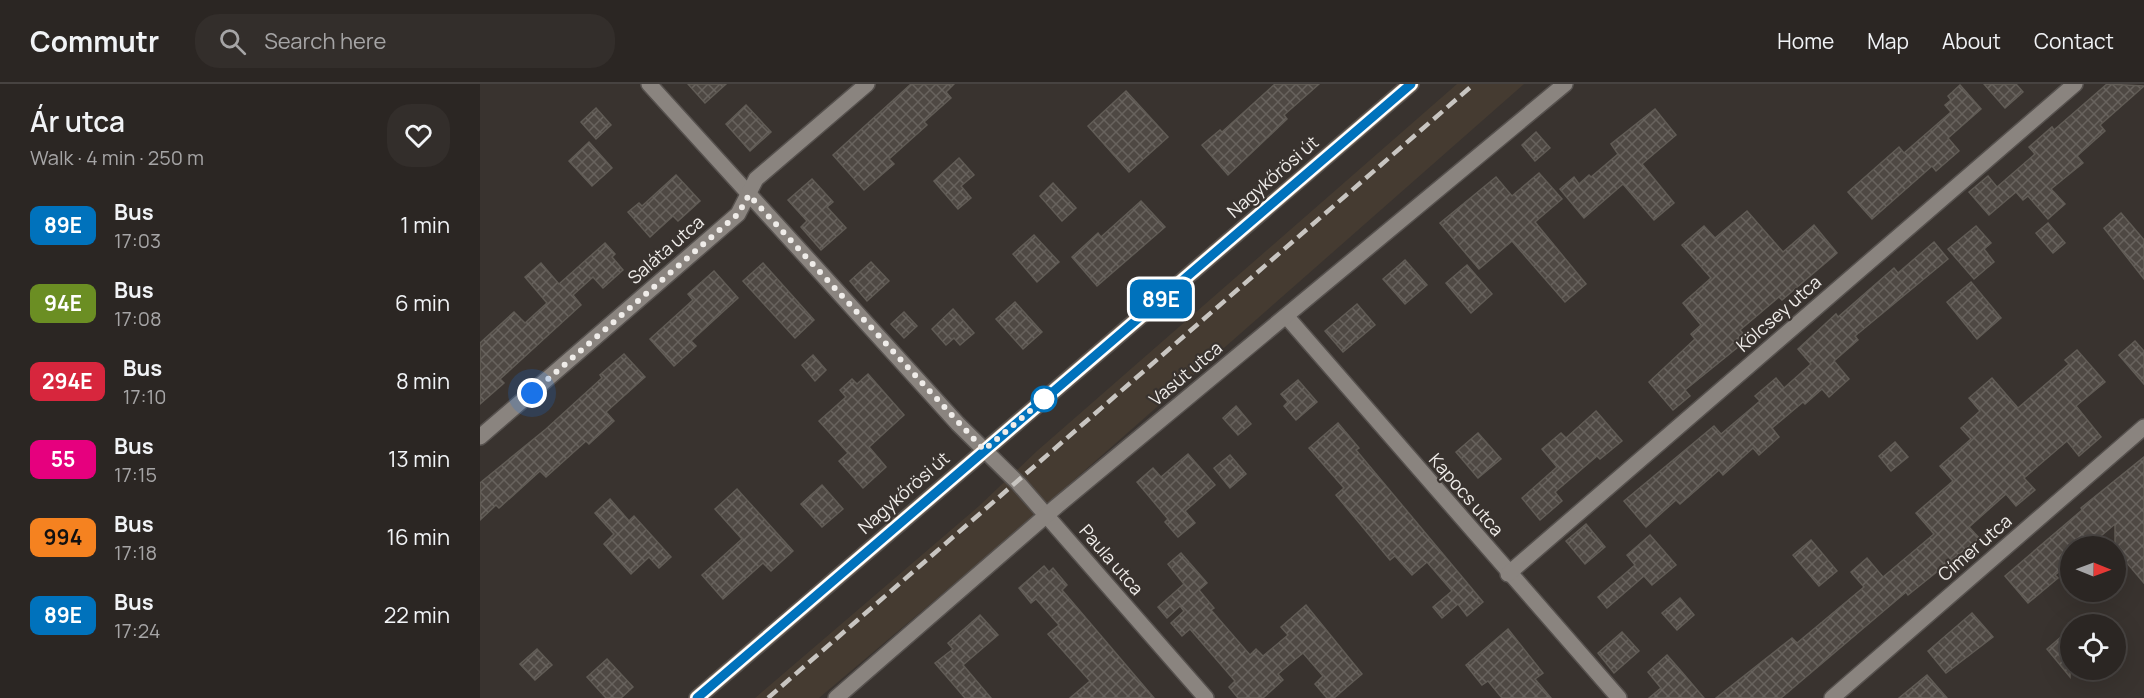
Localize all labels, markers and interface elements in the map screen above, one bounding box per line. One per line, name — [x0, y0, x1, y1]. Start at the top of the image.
search box — [195, 14, 615, 68]
text: Commutr — [30, 22, 159, 60]
icon: search — [216, 25, 249, 58]
text: Search here — [264, 26, 386, 56]
text: Home — [1777, 27, 1834, 55]
text: Map — [1867, 27, 1909, 55]
text: About — [1942, 27, 2001, 55]
text: Contact — [2034, 27, 2114, 55]
text: Ár utca — [30, 102, 125, 140]
button: heart — [387, 104, 450, 167]
street label: Nagykőrösi út — [1221, 130, 1323, 223]
text: Walk · 4 min · 250 m — [30, 144, 204, 171]
text: Bus — [114, 197, 154, 227]
street label: Saláta utca — [622, 209, 709, 289]
text: 1 min — [400, 210, 450, 240]
text: 89E — [44, 211, 82, 239]
text: 17:03 — [114, 227, 161, 254]
street label: Kölcsey utca — [1731, 270, 1826, 357]
text: Bus — [114, 275, 154, 305]
line badge: 89E — [1126, 280, 1196, 318]
text: 89E — [1142, 285, 1180, 313]
text: 6 min — [395, 288, 450, 318]
text: 94E — [44, 289, 82, 317]
text: 17:08 — [114, 305, 162, 332]
street label: Vasút utca — [1144, 336, 1227, 411]
text: Bus — [123, 353, 162, 383]
text: 8 min — [396, 366, 450, 396]
text: 294E — [42, 367, 93, 395]
your location — [517, 378, 547, 408]
text: 17:10 — [123, 383, 166, 410]
unlabelled marker — [1031, 386, 1057, 412]
text: Bus — [114, 431, 154, 461]
text: 13 min — [388, 444, 450, 474]
text: 55 — [51, 445, 75, 473]
street label: Nagykőrösi út — [852, 446, 954, 539]
street label: Kapocs utca — [1424, 448, 1509, 541]
text: 17:15 — [114, 461, 157, 488]
text: Bus — [114, 509, 154, 539]
street label: Címer utca — [1932, 509, 2016, 586]
street label: Paula utca — [1074, 519, 1149, 600]
text: 16 min — [387, 522, 450, 552]
text: 994 — [44, 523, 82, 551]
north arrow — [2060, 536, 2126, 602]
map controls — [2060, 536, 2126, 680]
text: 17:18 — [114, 539, 157, 566]
text: Bus — [114, 587, 154, 617]
text: 22 min — [384, 600, 450, 630]
text: 89E — [44, 601, 82, 629]
button: locate — [2060, 614, 2126, 680]
text: 17:24 — [114, 617, 161, 644]

